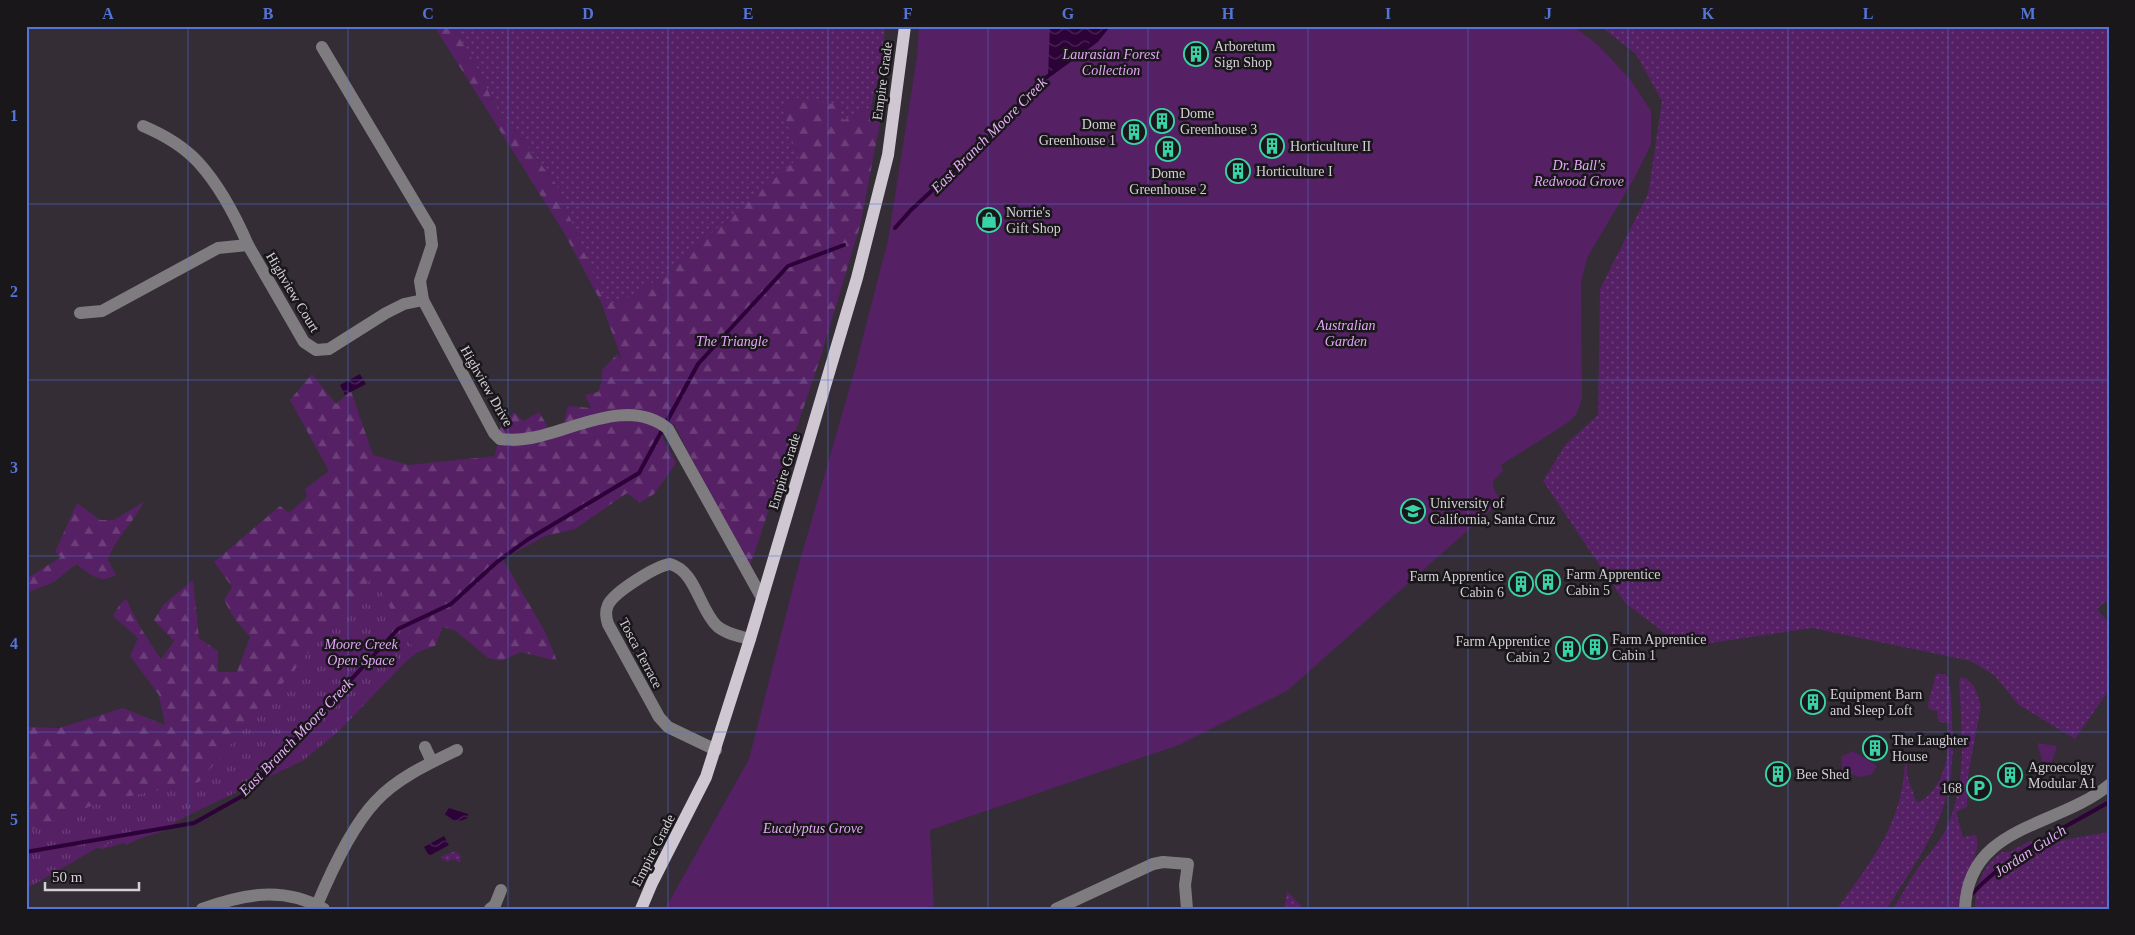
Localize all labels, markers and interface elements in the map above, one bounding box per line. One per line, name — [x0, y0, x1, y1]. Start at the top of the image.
text: A — [102, 5, 114, 22]
text: B — [263, 5, 274, 22]
text: C — [422, 5, 434, 22]
text: D — [582, 5, 594, 22]
text: E — [743, 5, 753, 22]
text: F — [903, 5, 913, 22]
text: G — [1062, 5, 1075, 22]
text: H — [1222, 5, 1235, 22]
text: I — [1385, 5, 1391, 22]
text: J — [1544, 5, 1552, 22]
text: K — [1702, 5, 1715, 22]
text: L — [1863, 5, 1873, 22]
text: M — [2020, 5, 2036, 22]
place label: Arboretum Sign Shop — [1214, 39, 1276, 70]
street label: Empire Grade — [870, 41, 895, 121]
building icon: Arboretum Sign Shop — [1183, 41, 1209, 67]
park label: Laurasian Forest Collection — [1061, 47, 1161, 78]
water label: East Branch Moore Creek — [927, 74, 1050, 197]
place label: Dome Greenhouse 3 — [1180, 106, 1257, 137]
text: 1 — [10, 107, 18, 124]
building icon: Dome Greenhouse 3 — [1149, 108, 1175, 134]
place label: Dome Greenhouse 1 — [1039, 117, 1116, 148]
building icon: Dome Greenhouse 1 — [1121, 119, 1147, 145]
building icon: Horticulture II — [1259, 133, 1285, 159]
building icon: Dome Greenhouse 2 — [1155, 136, 1181, 162]
place label: Horticulture II — [1290, 139, 1372, 154]
building icon: Horticulture I — [1225, 158, 1251, 184]
park label: Dr. Ball's Redwood Grove — [1533, 158, 1624, 189]
place label: Horticulture I — [1256, 164, 1333, 179]
place label: Dome Greenhouse 2 — [1129, 166, 1207, 197]
place label: Norrie's Gift Shop — [1006, 205, 1061, 236]
shop icon: Norrie's Gift Shop — [976, 207, 1002, 233]
street label: Highview Court — [263, 250, 322, 335]
text: 2 — [10, 283, 18, 300]
park label: Australian Garden — [1315, 318, 1376, 349]
park label: The Triangle — [696, 334, 768, 349]
street label: Highview Drive — [457, 343, 516, 429]
street label: Empire Grade — [766, 431, 803, 511]
text: 3 — [10, 459, 18, 476]
place label: University of California, Santa Cruz — [1430, 496, 1556, 527]
school or university icon: University of California, Santa Cruz — [1400, 498, 1426, 524]
place label: Farm Apprentice Cabin 5 — [1566, 567, 1660, 598]
place label: Farm Apprentice Cabin 6 — [1410, 569, 1504, 600]
building icon: Farm Apprentice Cabin 5 — [1535, 569, 1561, 595]
building icon: Farm Apprentice Cabin 6 — [1508, 571, 1534, 597]
street label: Tosca Terrace — [616, 616, 665, 691]
place label: Farm Apprentice Cabin 1 — [1612, 632, 1706, 663]
place label: Farm Apprentice Cabin 2 — [1456, 634, 1550, 665]
building icon: Farm Apprentice Cabin 1 — [1582, 634, 1608, 660]
text: 4 — [10, 635, 18, 652]
building icon: Farm Apprentice Cabin 2 — [1555, 636, 1581, 662]
park label: Moore Creek Open Space — [323, 637, 398, 668]
water label: East Branch Moore Creek — [235, 675, 356, 800]
place label: Equipment Barn and Sleep Loft — [1830, 687, 1922, 718]
building icon: Equipment Barn and Sleep Loft — [1800, 689, 1826, 715]
place label: The Laughter House — [1892, 733, 1968, 764]
building icon: The Laughter House — [1862, 735, 1888, 761]
place label: Agroecolgy Modular A1 — [2028, 760, 2096, 791]
building icon: Bee Shed — [1765, 761, 1791, 787]
building icon: Agroecolgy Modular A1 — [1997, 762, 2023, 788]
place label: Bee Shed — [1796, 767, 1849, 782]
parking icon: 168 — [1966, 775, 1992, 801]
place label: 168 — [1941, 781, 1962, 796]
text: 5 — [10, 811, 18, 828]
street label: Empire Grade — [629, 812, 678, 889]
park label: Eucalyptus Grove — [762, 821, 863, 836]
water label: Jordan Gulch — [1991, 822, 2069, 880]
scale bar — [45, 860, 139, 892]
text: 50 m — [52, 869, 83, 885]

